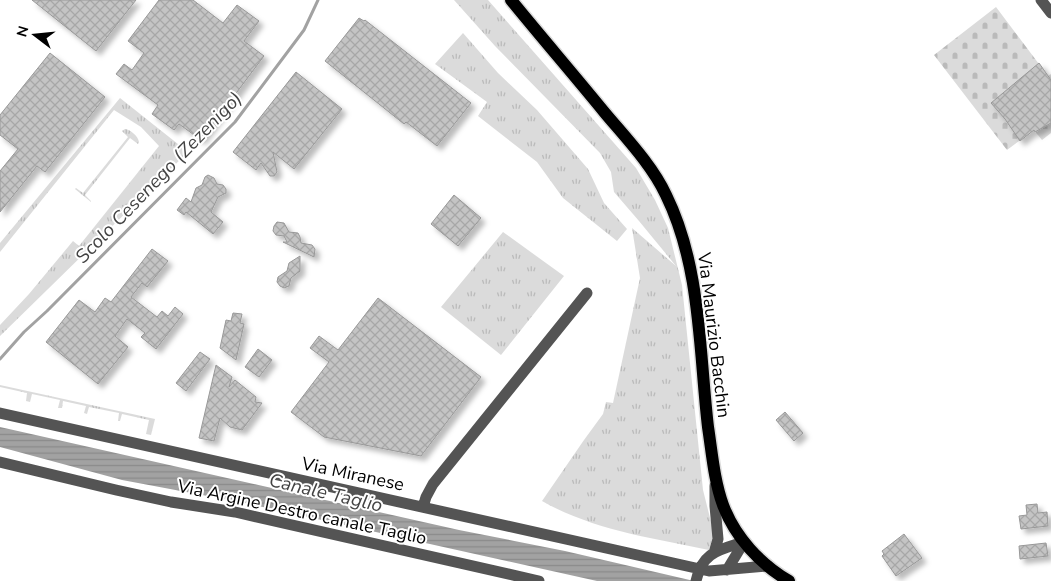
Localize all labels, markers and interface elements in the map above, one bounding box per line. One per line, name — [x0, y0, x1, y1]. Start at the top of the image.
north arrow — [10, 10, 60, 60]
text: N — [12, 24, 34, 39]
water label: Scolo Cesenego (Zezenigo) — [70, 86, 248, 269]
street label: Via Maurizio Bacchin — [692, 250, 736, 419]
street label: Via Miranese — [299, 451, 406, 497]
water label: Canale Taglio — [266, 467, 385, 519]
street label: Via Argine Destro canale Taglio — [174, 474, 429, 550]

